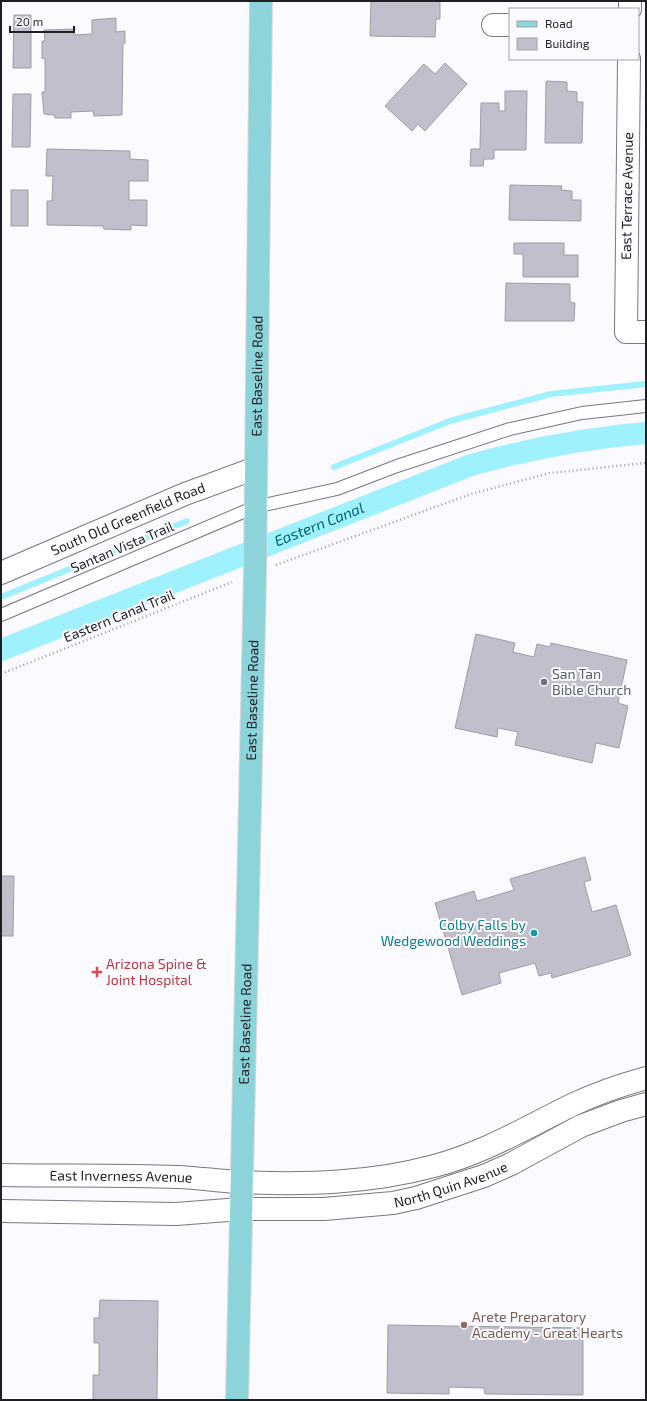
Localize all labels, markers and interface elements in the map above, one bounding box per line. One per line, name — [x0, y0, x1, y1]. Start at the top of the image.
scale bar — [10, 8, 74, 34]
legend — [509, 8, 639, 60]
text: 20 m — [16, 14, 43, 28]
text: Road — [545, 16, 573, 30]
text: Building — [545, 36, 590, 50]
street label: East Terrace Avenue — [617, 132, 636, 260]
street label: East Baseline Road — [247, 316, 266, 437]
street label: South Old Greenfield Road — [48, 478, 207, 559]
water label: Eastern Canal — [271, 498, 366, 550]
street label: Santan Vista Trail — [68, 517, 177, 576]
street label: Eastern Canal Trail — [61, 585, 178, 646]
street label: East Baseline Road — [242, 640, 262, 761]
place label: San Tan Bible Church — [552, 665, 631, 698]
marker: San Tan Bible Church — [539, 677, 549, 687]
place label: Colby Falls by Wedgewood Weddings — [381, 916, 527, 949]
marker: Colby Falls by Wedgewood Weddings — [529, 928, 539, 938]
place label: Arizona Spine & Joint Hospital — [106, 955, 207, 988]
street label: East Baseline Road — [235, 963, 254, 1085]
marker: Arizona Spine & Joint Hospital — [91, 966, 103, 978]
street label: North Quin Avenue — [392, 1158, 510, 1211]
street label: East Inverness Avenue — [49, 1166, 193, 1186]
place label: Arete Preparatory Academy - Great Hearts — [472, 1308, 623, 1341]
marker: Arete Preparatory Academy - Great Hearts — [459, 1320, 469, 1330]

